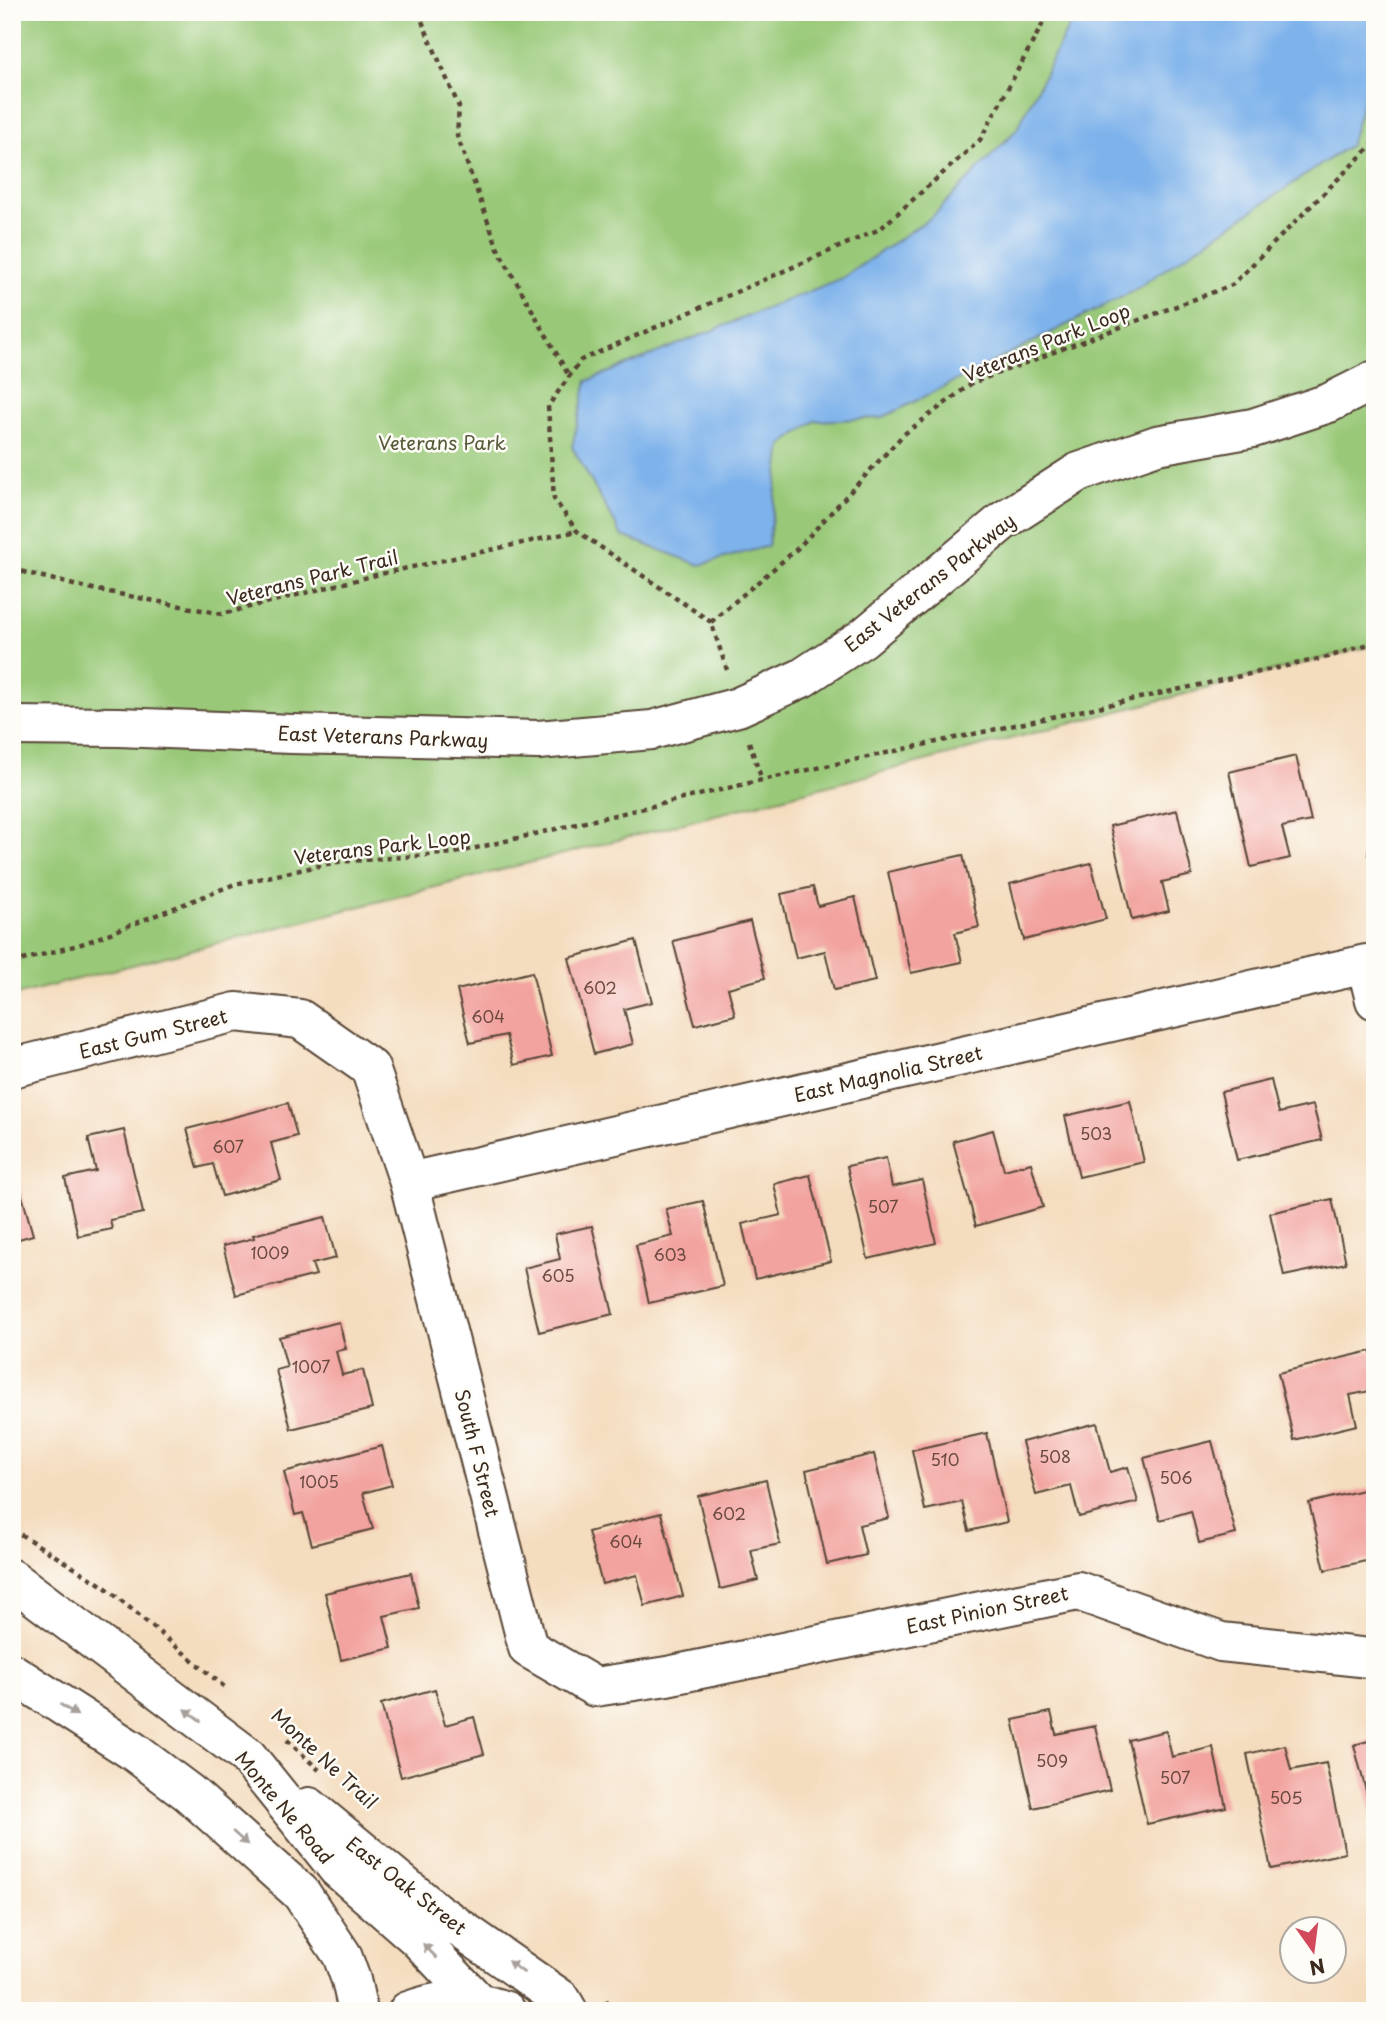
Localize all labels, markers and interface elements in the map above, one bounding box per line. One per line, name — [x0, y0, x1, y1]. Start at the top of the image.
street label: Veterans Park Loop — [958, 296, 1134, 388]
park label: Veterans Park — [378, 428, 506, 456]
street label: East Veterans Parkway — [837, 506, 1021, 658]
street label: Veterans Park Trail — [223, 542, 401, 612]
street label: East Veterans Parkway — [277, 718, 489, 754]
street label: Veterans Park Loop — [292, 821, 472, 871]
house number: 602 — [583, 975, 617, 999]
street label: East Gum Street — [76, 1001, 230, 1065]
house number: 604 — [471, 1004, 505, 1028]
street label: East Magnolia Street — [791, 1038, 985, 1108]
house number: 503 — [1080, 1121, 1112, 1145]
house number: 607 — [212, 1134, 244, 1158]
house number: 507 — [868, 1194, 898, 1218]
house number: 1009 — [251, 1240, 289, 1264]
house number: 603 — [653, 1242, 687, 1266]
house number: 605 — [541, 1263, 575, 1287]
house number: 1007 — [292, 1354, 330, 1378]
street label: South F Street — [449, 1386, 507, 1520]
house number: 508 — [1039, 1444, 1071, 1468]
house number: 510 — [931, 1447, 959, 1471]
house number: 506 — [1159, 1465, 1193, 1489]
house number: 1005 — [299, 1469, 339, 1493]
house number: 602 — [712, 1501, 746, 1525]
house number: 604 — [609, 1529, 643, 1553]
street label: East Pinion Street — [903, 1578, 1071, 1640]
street label: Monte Ne Trail — [266, 1701, 384, 1815]
one-way arrow — [60, 1703, 79, 1716]
one-way arrow — [184, 1707, 202, 1722]
street label: Monte Ne Road — [229, 1744, 341, 1870]
house number: 509 — [1036, 1748, 1068, 1772]
house number: 507 — [1160, 1765, 1190, 1789]
house number: 505 — [1270, 1785, 1302, 1809]
street label: East Oak Street — [341, 1829, 473, 1941]
one-way arrow — [231, 1830, 249, 1846]
north arrow — [1278, 1914, 1348, 1984]
one-way arrow — [422, 1943, 438, 1960]
text: N — [1307, 1952, 1328, 1983]
one-way arrow — [507, 1960, 526, 1974]

